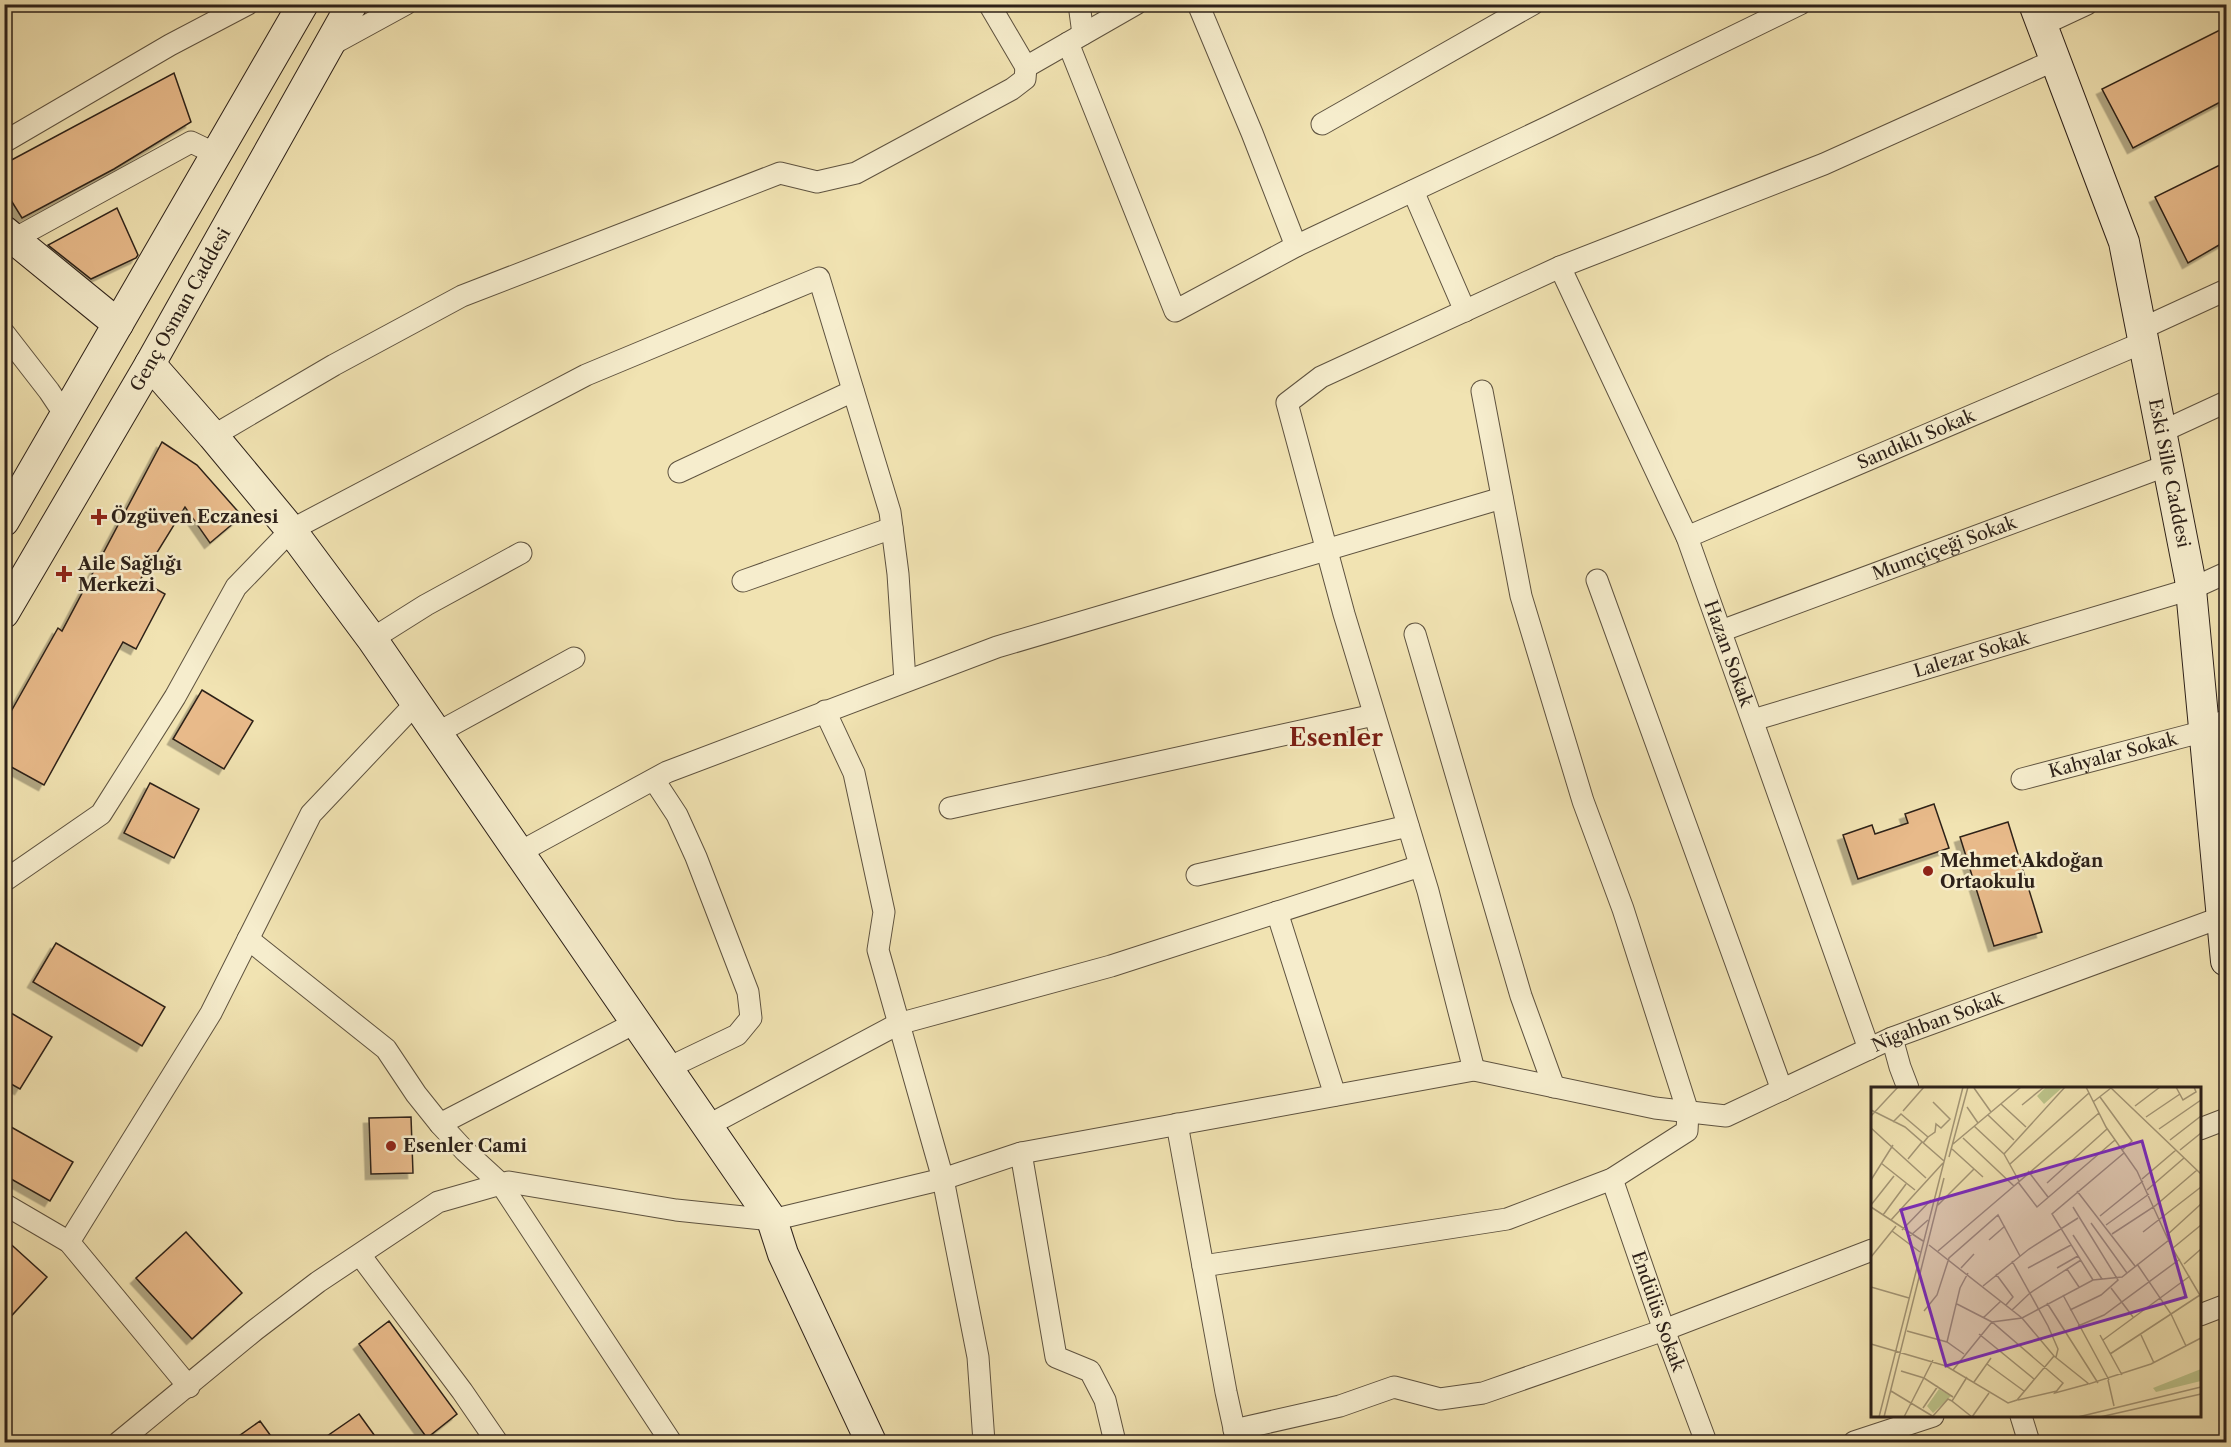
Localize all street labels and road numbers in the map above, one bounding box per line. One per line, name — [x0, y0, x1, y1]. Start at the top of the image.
street label: Genç Osman Caddesi — [125, 223, 235, 395]
street label: Eski Sille Caddesi — [2144, 397, 2195, 550]
street label: Sandıklı Sokak — [1854, 404, 1980, 474]
street label: Mumçiçeği Sokak — [1869, 511, 2021, 585]
street label: Hazan Sokak — [1699, 597, 1758, 711]
street label: Lalezar Sokak — [1911, 627, 2033, 682]
street label: Kahyalar Sokak — [2046, 727, 2181, 783]
street label: Nigahban Sokak — [1868, 987, 2008, 1057]
street label: Endülüs Sokak — [1627, 1248, 1690, 1376]

